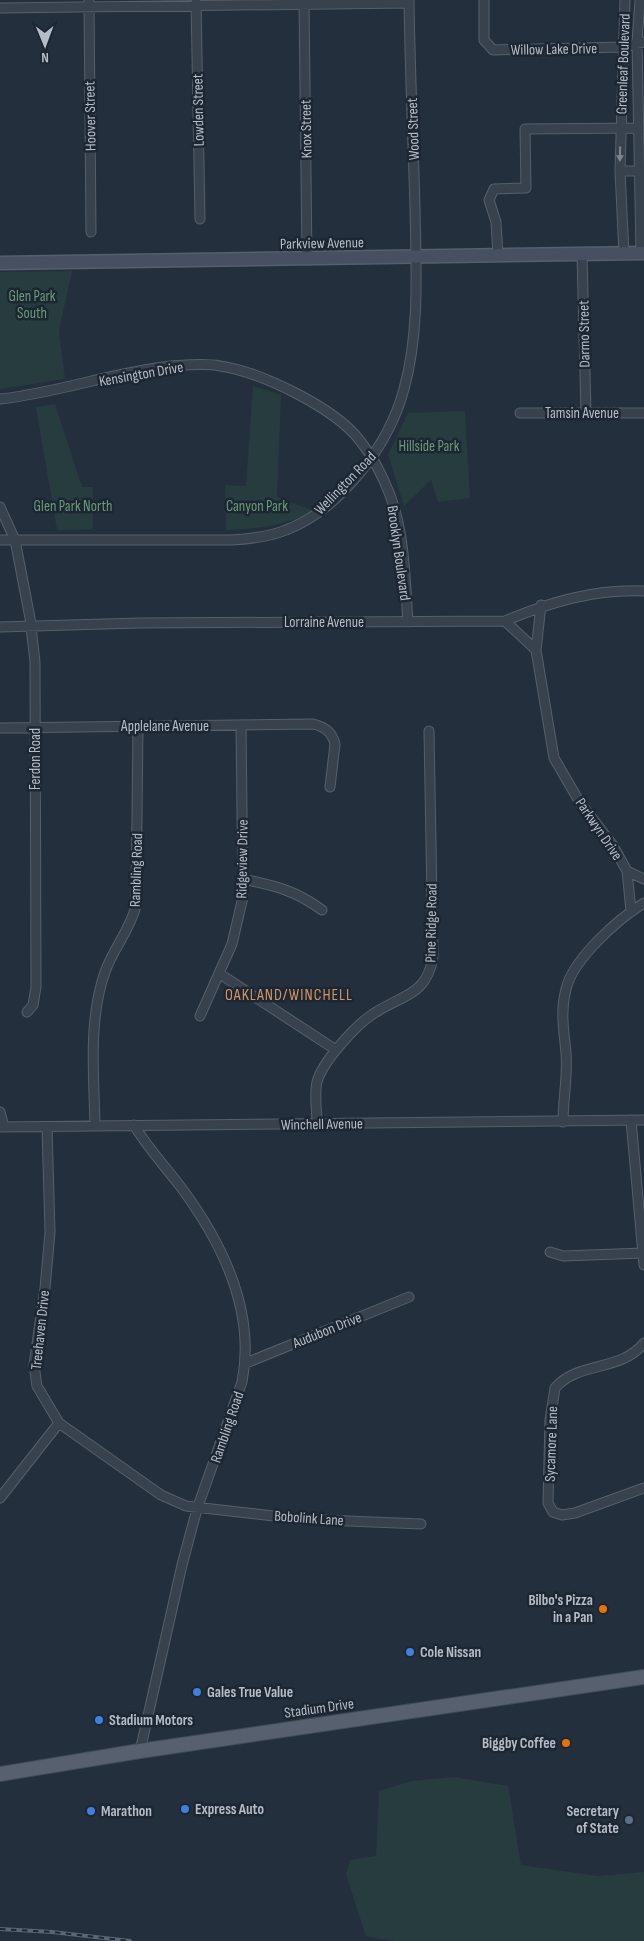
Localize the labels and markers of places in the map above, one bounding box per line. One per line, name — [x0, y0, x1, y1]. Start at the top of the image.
place label: Bilbo's Pizza in a Pan — [528, 1591, 593, 1627]
marker: Bilbo's Pizza in a Pan — [597, 1603, 609, 1615]
place label: Cole Nissan — [420, 1643, 481, 1662]
marker: Cole Nissan — [404, 1646, 416, 1658]
place label: Gales True Value — [207, 1683, 293, 1702]
marker: Gales True Value — [191, 1686, 203, 1698]
place label: Stadium Motors — [109, 1711, 193, 1730]
marker: Stadium Motors — [93, 1714, 105, 1726]
place label: Biggby Coffee — [482, 1734, 556, 1753]
marker: Biggby Coffee — [560, 1737, 572, 1749]
place label: Express Auto — [195, 1800, 264, 1819]
place label: Marathon — [101, 1802, 152, 1821]
place label: Secretary of State — [567, 1802, 620, 1838]
marker: Express Auto — [179, 1803, 191, 1815]
marker: Marathon — [85, 1805, 97, 1817]
marker: Secretary of State — [623, 1814, 635, 1826]

